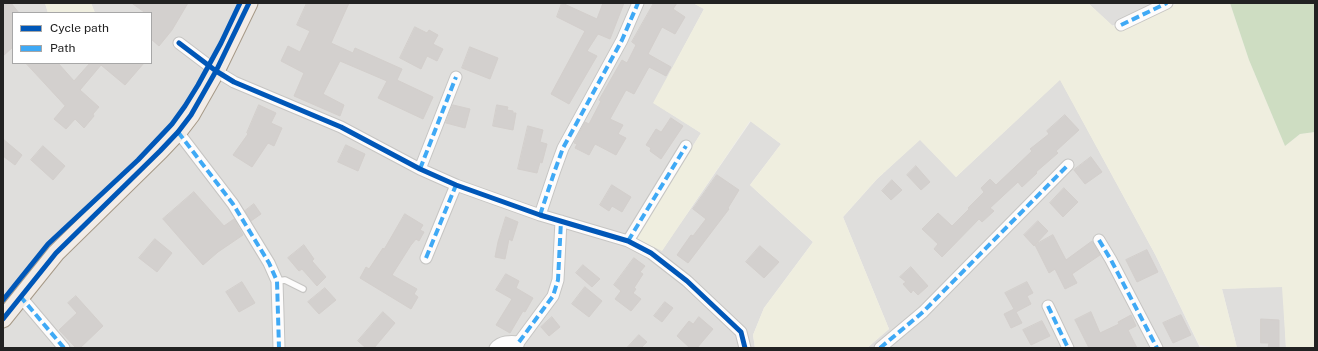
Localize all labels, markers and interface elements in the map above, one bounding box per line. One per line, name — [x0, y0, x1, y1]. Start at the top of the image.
legend — [12, 12, 152, 64]
text: Cycle path — [50, 21, 109, 35]
text: Path — [50, 41, 76, 55]

